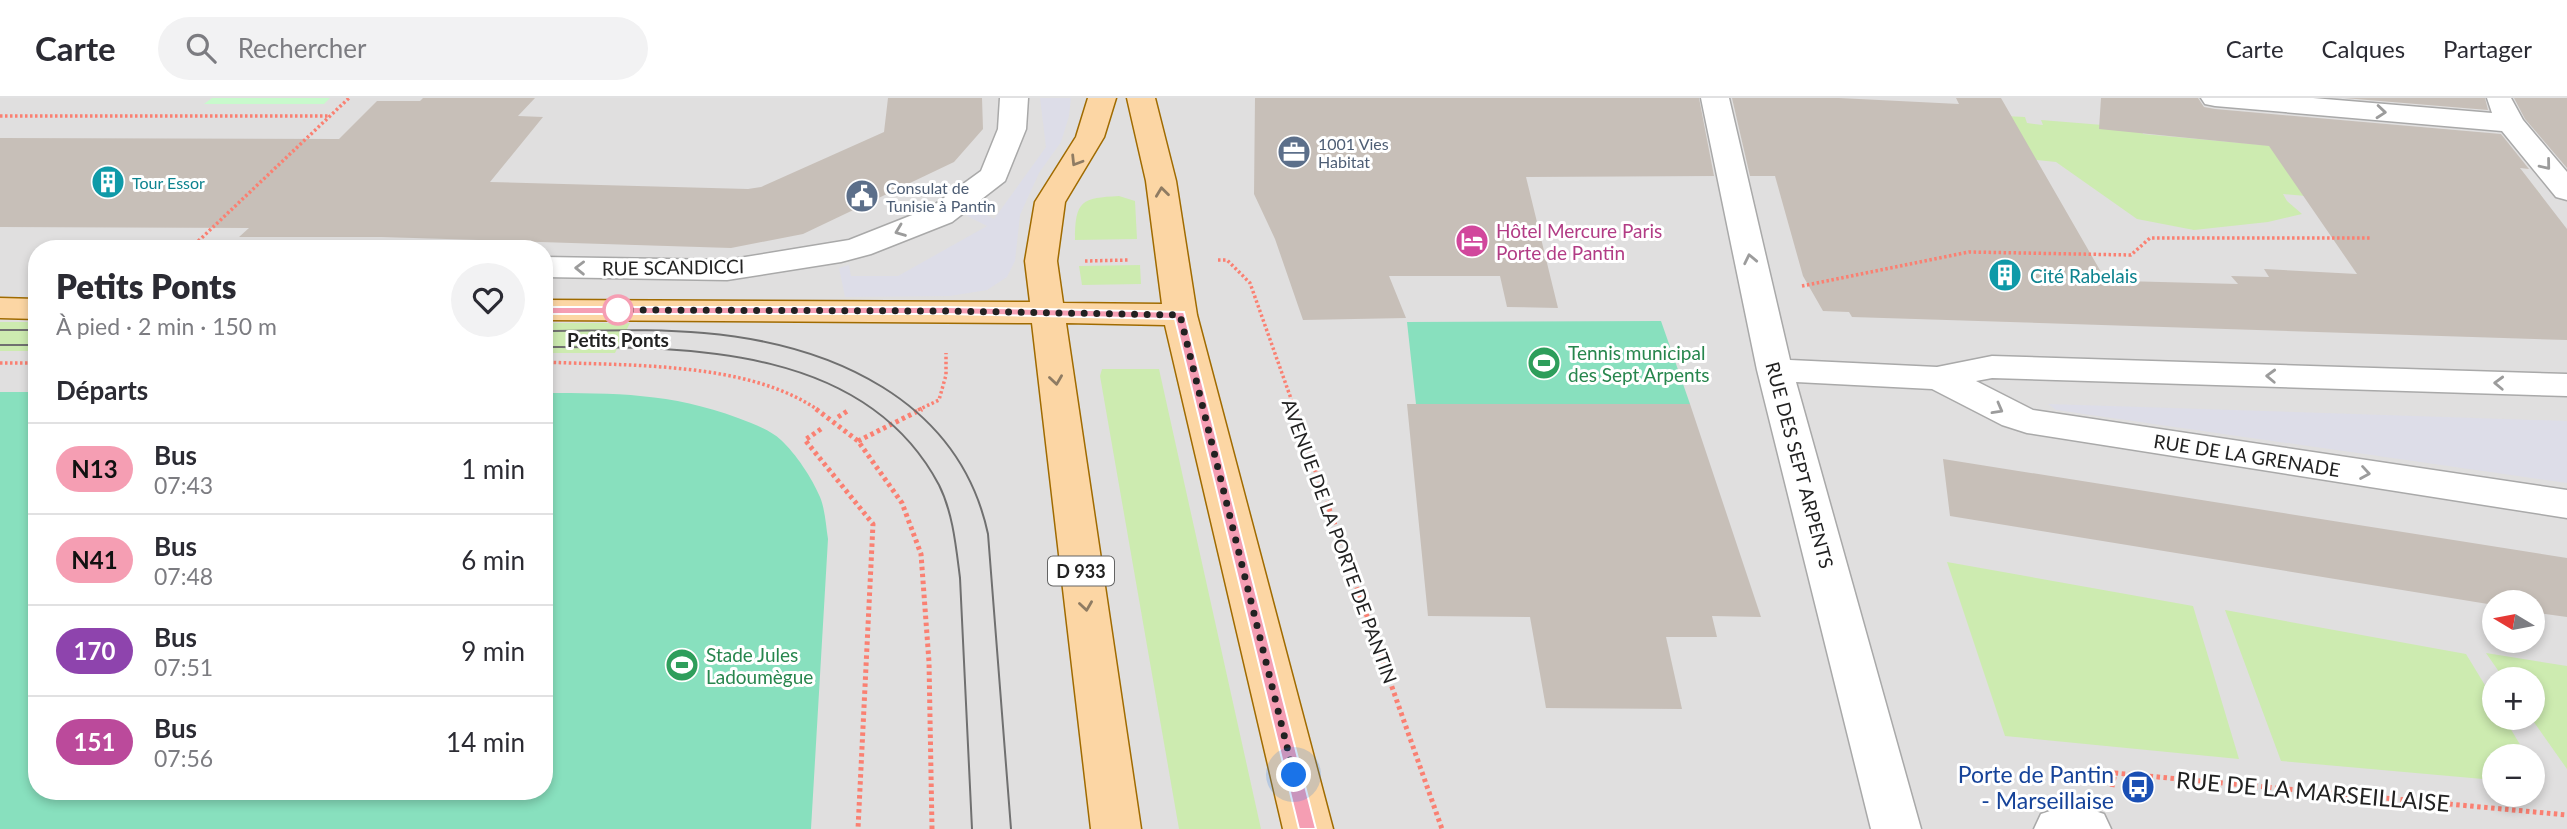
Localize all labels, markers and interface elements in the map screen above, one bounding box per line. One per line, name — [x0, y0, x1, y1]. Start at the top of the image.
search box — [158, 17, 648, 80]
text: Carte — [35, 28, 116, 68]
icon: search — [182, 29, 220, 67]
text: Rechercher — [238, 32, 367, 64]
text: Carte — [2226, 34, 2284, 63]
text: Calques — [2322, 34, 2405, 63]
text: Partager — [2443, 34, 2532, 63]
one-way arrow — [2376, 104, 2387, 119]
office icon: 1001 Vies Habitat — [1275, 133, 1313, 171]
place label: 1001 Vies Habitat — [1318, 134, 1389, 171]
one-way arrow — [1071, 153, 1084, 166]
one-way arrow — [2537, 158, 2550, 170]
building icon: Tour Essor — [89, 163, 127, 201]
place label: Tour Essor — [132, 173, 205, 192]
public building icon: Consulat de Tunisie à Pantin — [843, 177, 881, 215]
place label: Consulat de Tunisie à Pantin — [886, 178, 996, 215]
one-way arrow — [1155, 186, 1170, 198]
place label: Hôtel Mercure Paris Porte de Pantin — [1496, 219, 1662, 264]
hotel icon: Hôtel Mercure Paris Porte de Pantin — [1453, 222, 1491, 260]
one-way arrow — [895, 223, 907, 237]
one-way arrow — [1744, 253, 1759, 265]
street label: RUE SCANDICCI — [602, 254, 744, 280]
building icon: Cité Rabelais — [1986, 256, 2024, 294]
one-way arrow — [574, 260, 585, 275]
button: heart — [451, 263, 525, 337]
place label: Cité Rabelais — [2030, 264, 2138, 287]
text: Petits Ponts — [56, 266, 236, 306]
marker: Petits Ponts — [603, 295, 633, 325]
text: À pied · 2 min · 150 m — [56, 312, 277, 340]
place label: Petits Ponts — [567, 328, 669, 351]
place label: Tennis municipal des Sept Arpents — [1568, 341, 1710, 386]
sports icon: Tennis municipal des Sept Arpents — [1525, 344, 1563, 382]
street label: RUE DES SEPT ARPENTS — [1761, 359, 1839, 571]
one-way arrow — [2266, 368, 2277, 383]
text: Départs — [56, 374, 148, 406]
one-way arrow — [1048, 374, 1063, 386]
one-way arrow — [2493, 375, 2504, 390]
street label: AVENUE DE LA PORTE DE PANTIN — [1278, 395, 1402, 687]
one-way arrow — [1990, 401, 2003, 414]
street label: RUE DE LA GRENADE — [2152, 429, 2342, 481]
text: Bus — [154, 439, 197, 471]
text: 1 min — [461, 453, 525, 485]
text: N13 — [71, 454, 118, 483]
one-way arrow — [2359, 466, 2371, 481]
text: 07:43 — [154, 471, 213, 499]
text: Bus — [154, 530, 197, 562]
text: 6 min — [461, 544, 525, 576]
text: N41 — [71, 545, 118, 574]
road number: D 933 — [1048, 556, 1114, 586]
text: 07:48 — [154, 562, 213, 590]
north arrow — [2482, 590, 2544, 653]
map controls — [2482, 590, 2545, 807]
one-way arrow — [1078, 600, 1093, 611]
text: Bus — [154, 621, 197, 653]
text: 9 min — [461, 635, 525, 667]
text: 170 — [74, 636, 115, 665]
place label: Stade Jules Ladoumègue — [706, 643, 813, 688]
sports icon: Stade Jules Ladoumègue — [663, 646, 701, 684]
text: 07:51 — [154, 653, 213, 681]
button: + — [2482, 667, 2545, 730]
text: Bus — [154, 712, 197, 744]
text: 14 min — [446, 726, 525, 758]
text: 151 — [74, 727, 115, 756]
text: 07:56 — [154, 744, 213, 772]
button: − — [2482, 744, 2545, 807]
your location — [1276, 757, 1311, 792]
place label: Porte de Pantin - Marseillaise — [1958, 760, 2114, 814]
street label: RUE DE LA MARSEILLAISE — [2175, 765, 2451, 817]
bus stop icon: Porte de Pantin - Marseillaise — [2119, 768, 2157, 806]

